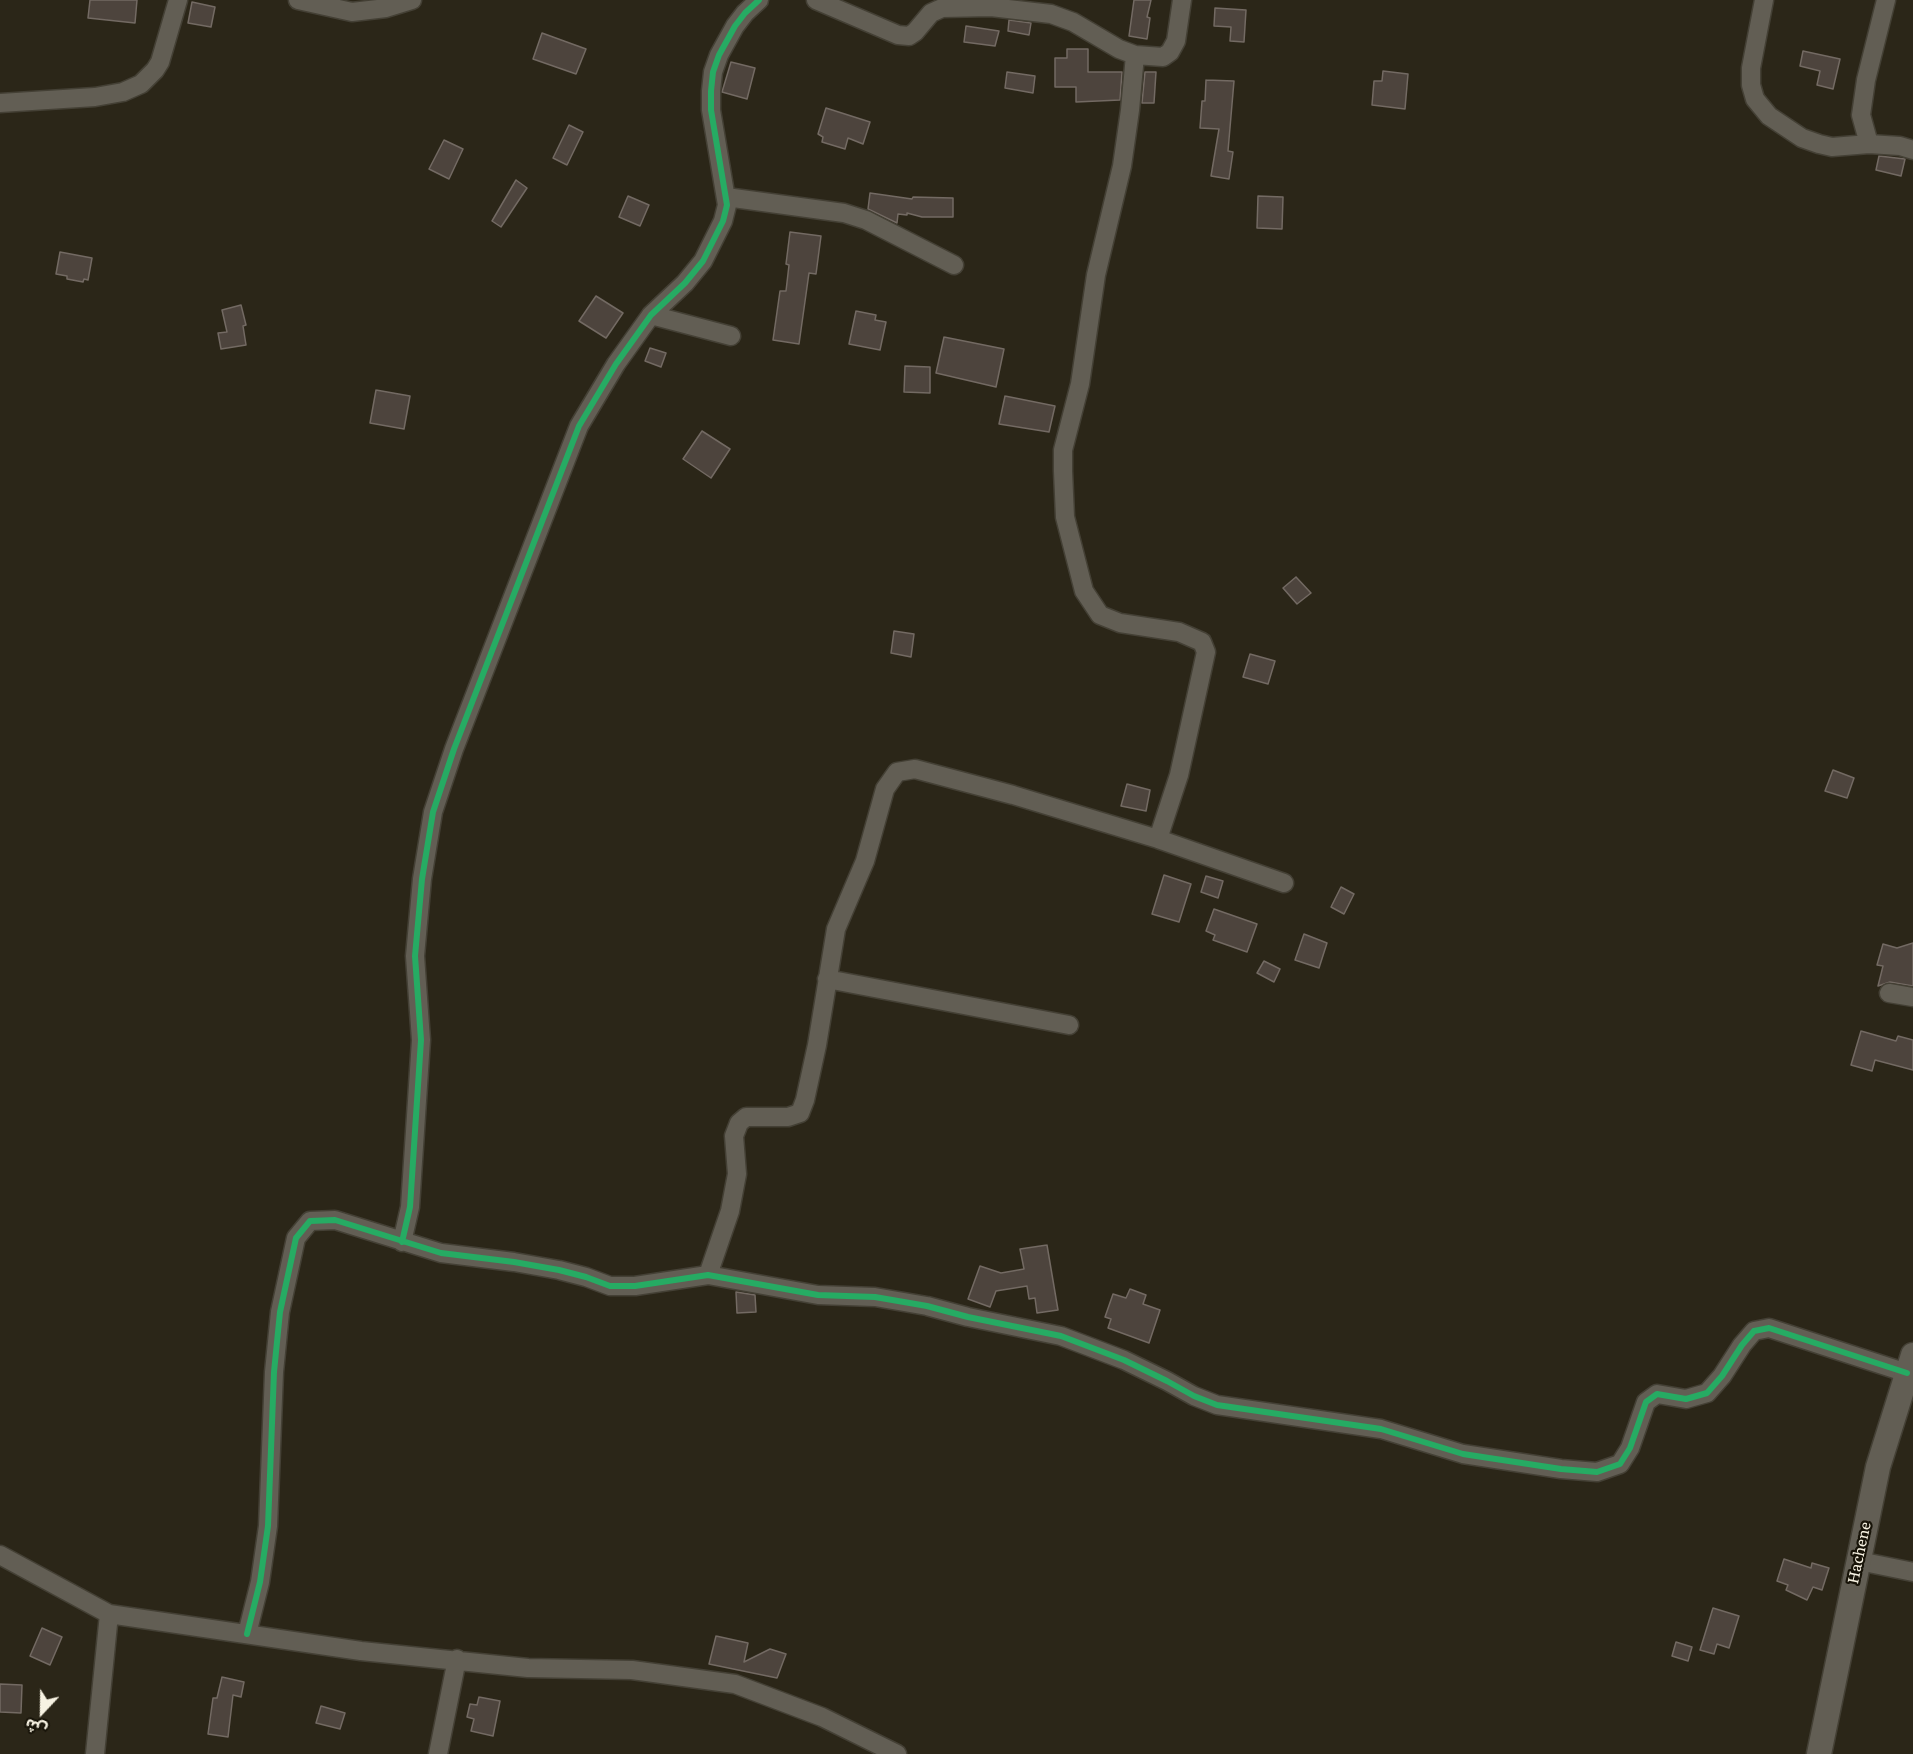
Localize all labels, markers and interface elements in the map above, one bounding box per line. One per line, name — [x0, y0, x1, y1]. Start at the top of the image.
street label: Hachene — [1845, 1520, 1875, 1586]
north arrow — [12, 1682, 72, 1742]
text: ش — [21, 1713, 50, 1744]

